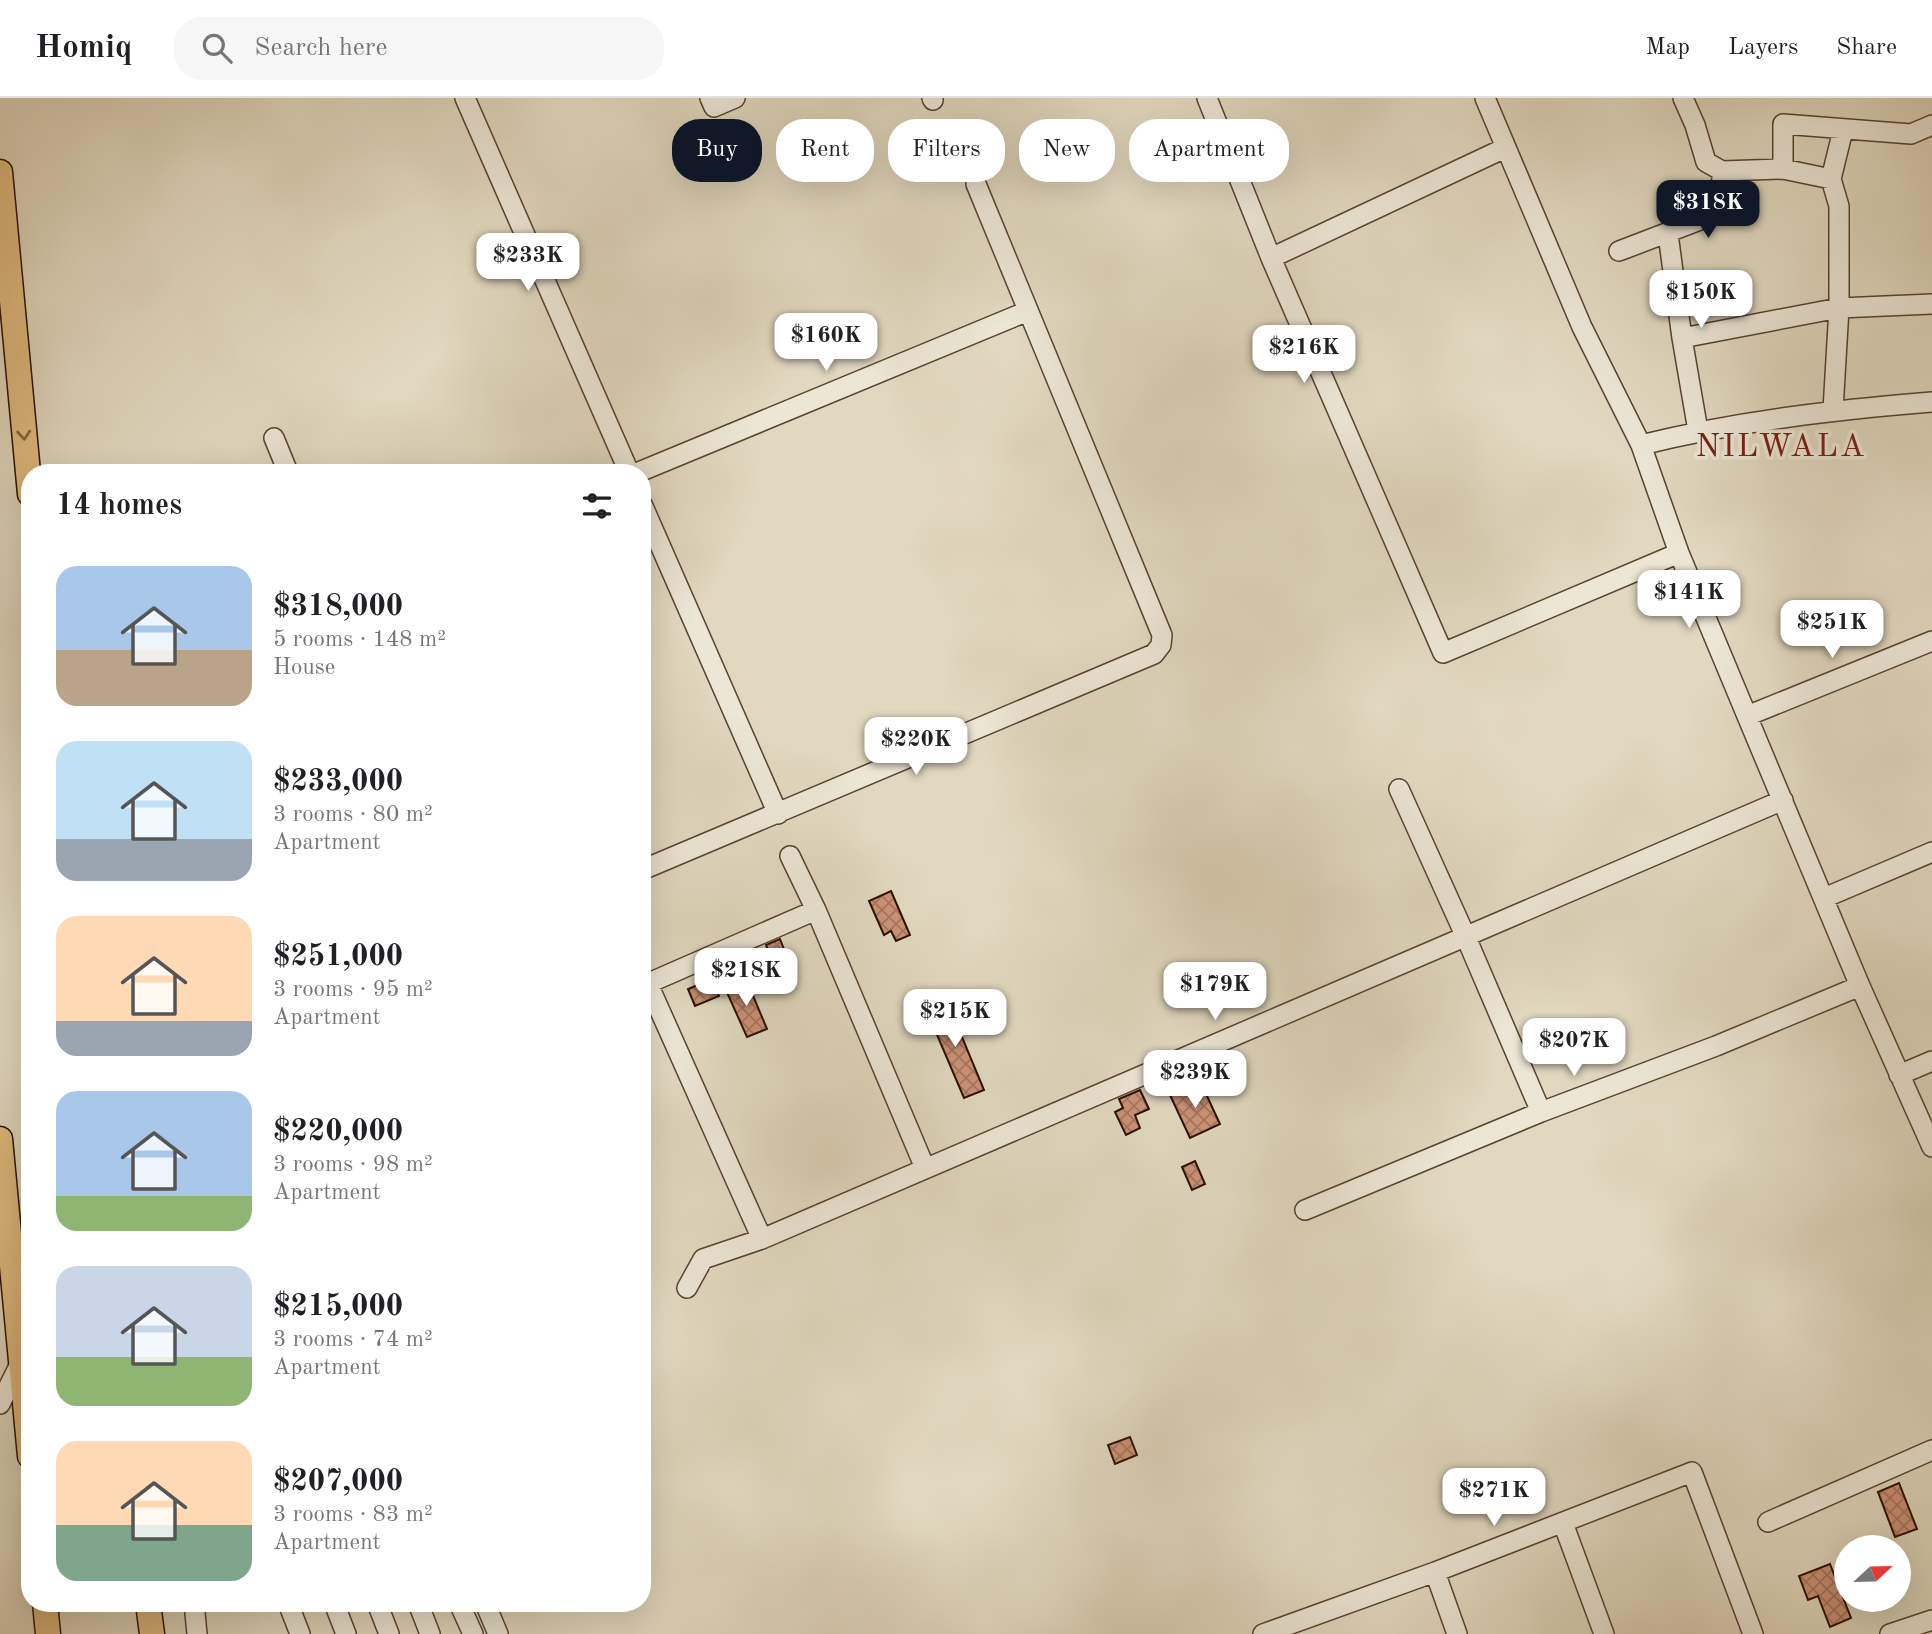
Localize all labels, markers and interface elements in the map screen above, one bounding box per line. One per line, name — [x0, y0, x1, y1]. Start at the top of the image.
search box — [174, 17, 664, 80]
icon: search — [198, 29, 236, 67]
text: Homiq — [35, 32, 132, 65]
text: Search here — [254, 35, 387, 61]
text: Map — [1646, 36, 1690, 60]
text: Layers — [1728, 36, 1798, 60]
text: Share — [1836, 36, 1897, 60]
chip: Buy — [672, 119, 762, 182]
chip: Rent — [776, 119, 874, 182]
chip: Filters — [888, 119, 1005, 182]
chip: New — [1019, 119, 1115, 182]
chip: Apartment — [1129, 119, 1289, 182]
pin: $318K — [1659, 180, 1757, 240]
text: $318K — [1672, 191, 1744, 214]
pin: $233K — [479, 234, 577, 293]
text: $233K — [492, 244, 564, 267]
pin: $150K — [1652, 271, 1750, 330]
text: $150K — [1665, 281, 1737, 304]
pin: $160K — [777, 314, 875, 373]
text: $160K — [790, 324, 862, 347]
pin: $216K — [1255, 326, 1353, 385]
text: $216K — [1268, 336, 1340, 359]
one-way arrow — [16, 430, 31, 441]
district label: NILWALA — [1696, 432, 1866, 464]
icon: filters — [578, 487, 616, 525]
text: 14 homes — [56, 491, 182, 521]
pin: $141K — [1640, 570, 1738, 630]
text: $141K — [1653, 581, 1725, 604]
text: $318,000 — [273, 592, 403, 622]
icon: home — [112, 594, 196, 678]
pin: $251K — [1783, 601, 1881, 660]
text: $251K — [1796, 611, 1868, 634]
text: 5 rooms · 148 m² — [273, 628, 446, 651]
text: House — [273, 656, 335, 679]
pin: $220K — [867, 718, 965, 777]
text: $220K — [880, 728, 952, 751]
text: $233,000 — [273, 767, 403, 797]
icon: home — [112, 769, 196, 853]
text: 3 rooms · 80 m² — [273, 803, 433, 826]
text: Apartment — [273, 831, 381, 854]
text: $251,000 — [273, 942, 403, 972]
icon: home — [112, 944, 196, 1028]
pin: $218K — [697, 948, 795, 1008]
text: $218K — [710, 959, 782, 982]
pin: $179K — [1166, 962, 1264, 1022]
text: $179K — [1179, 973, 1251, 996]
text: 3 rooms · 95 m² — [273, 978, 433, 1001]
pin: $215K — [906, 990, 1004, 1049]
text: $215K — [919, 1000, 991, 1023]
text: Apartment — [273, 1006, 381, 1029]
pin: $207K — [1525, 1018, 1623, 1078]
text: $207K — [1538, 1029, 1610, 1052]
pin: $239K — [1146, 1051, 1244, 1110]
text: $239K — [1159, 1061, 1231, 1084]
text: $220,000 — [273, 1117, 403, 1147]
icon: home — [112, 1119, 196, 1203]
text: 3 rooms · 98 m² — [273, 1153, 433, 1176]
text: Apartment — [273, 1181, 381, 1204]
text: $215,000 — [273, 1292, 403, 1322]
icon: home — [112, 1294, 196, 1378]
text: 3 rooms · 74 m² — [273, 1328, 433, 1351]
text: Apartment — [273, 1356, 381, 1379]
text: $207,000 — [273, 1467, 403, 1497]
pin: $271K — [1445, 1468, 1543, 1528]
icon: home — [112, 1469, 196, 1553]
text: $271K — [1458, 1479, 1530, 1502]
text: 3 rooms · 83 m² — [273, 1503, 433, 1526]
text: Apartment — [273, 1531, 381, 1554]
north arrow — [1834, 1535, 1911, 1612]
map controls — [1834, 1535, 1911, 1612]

